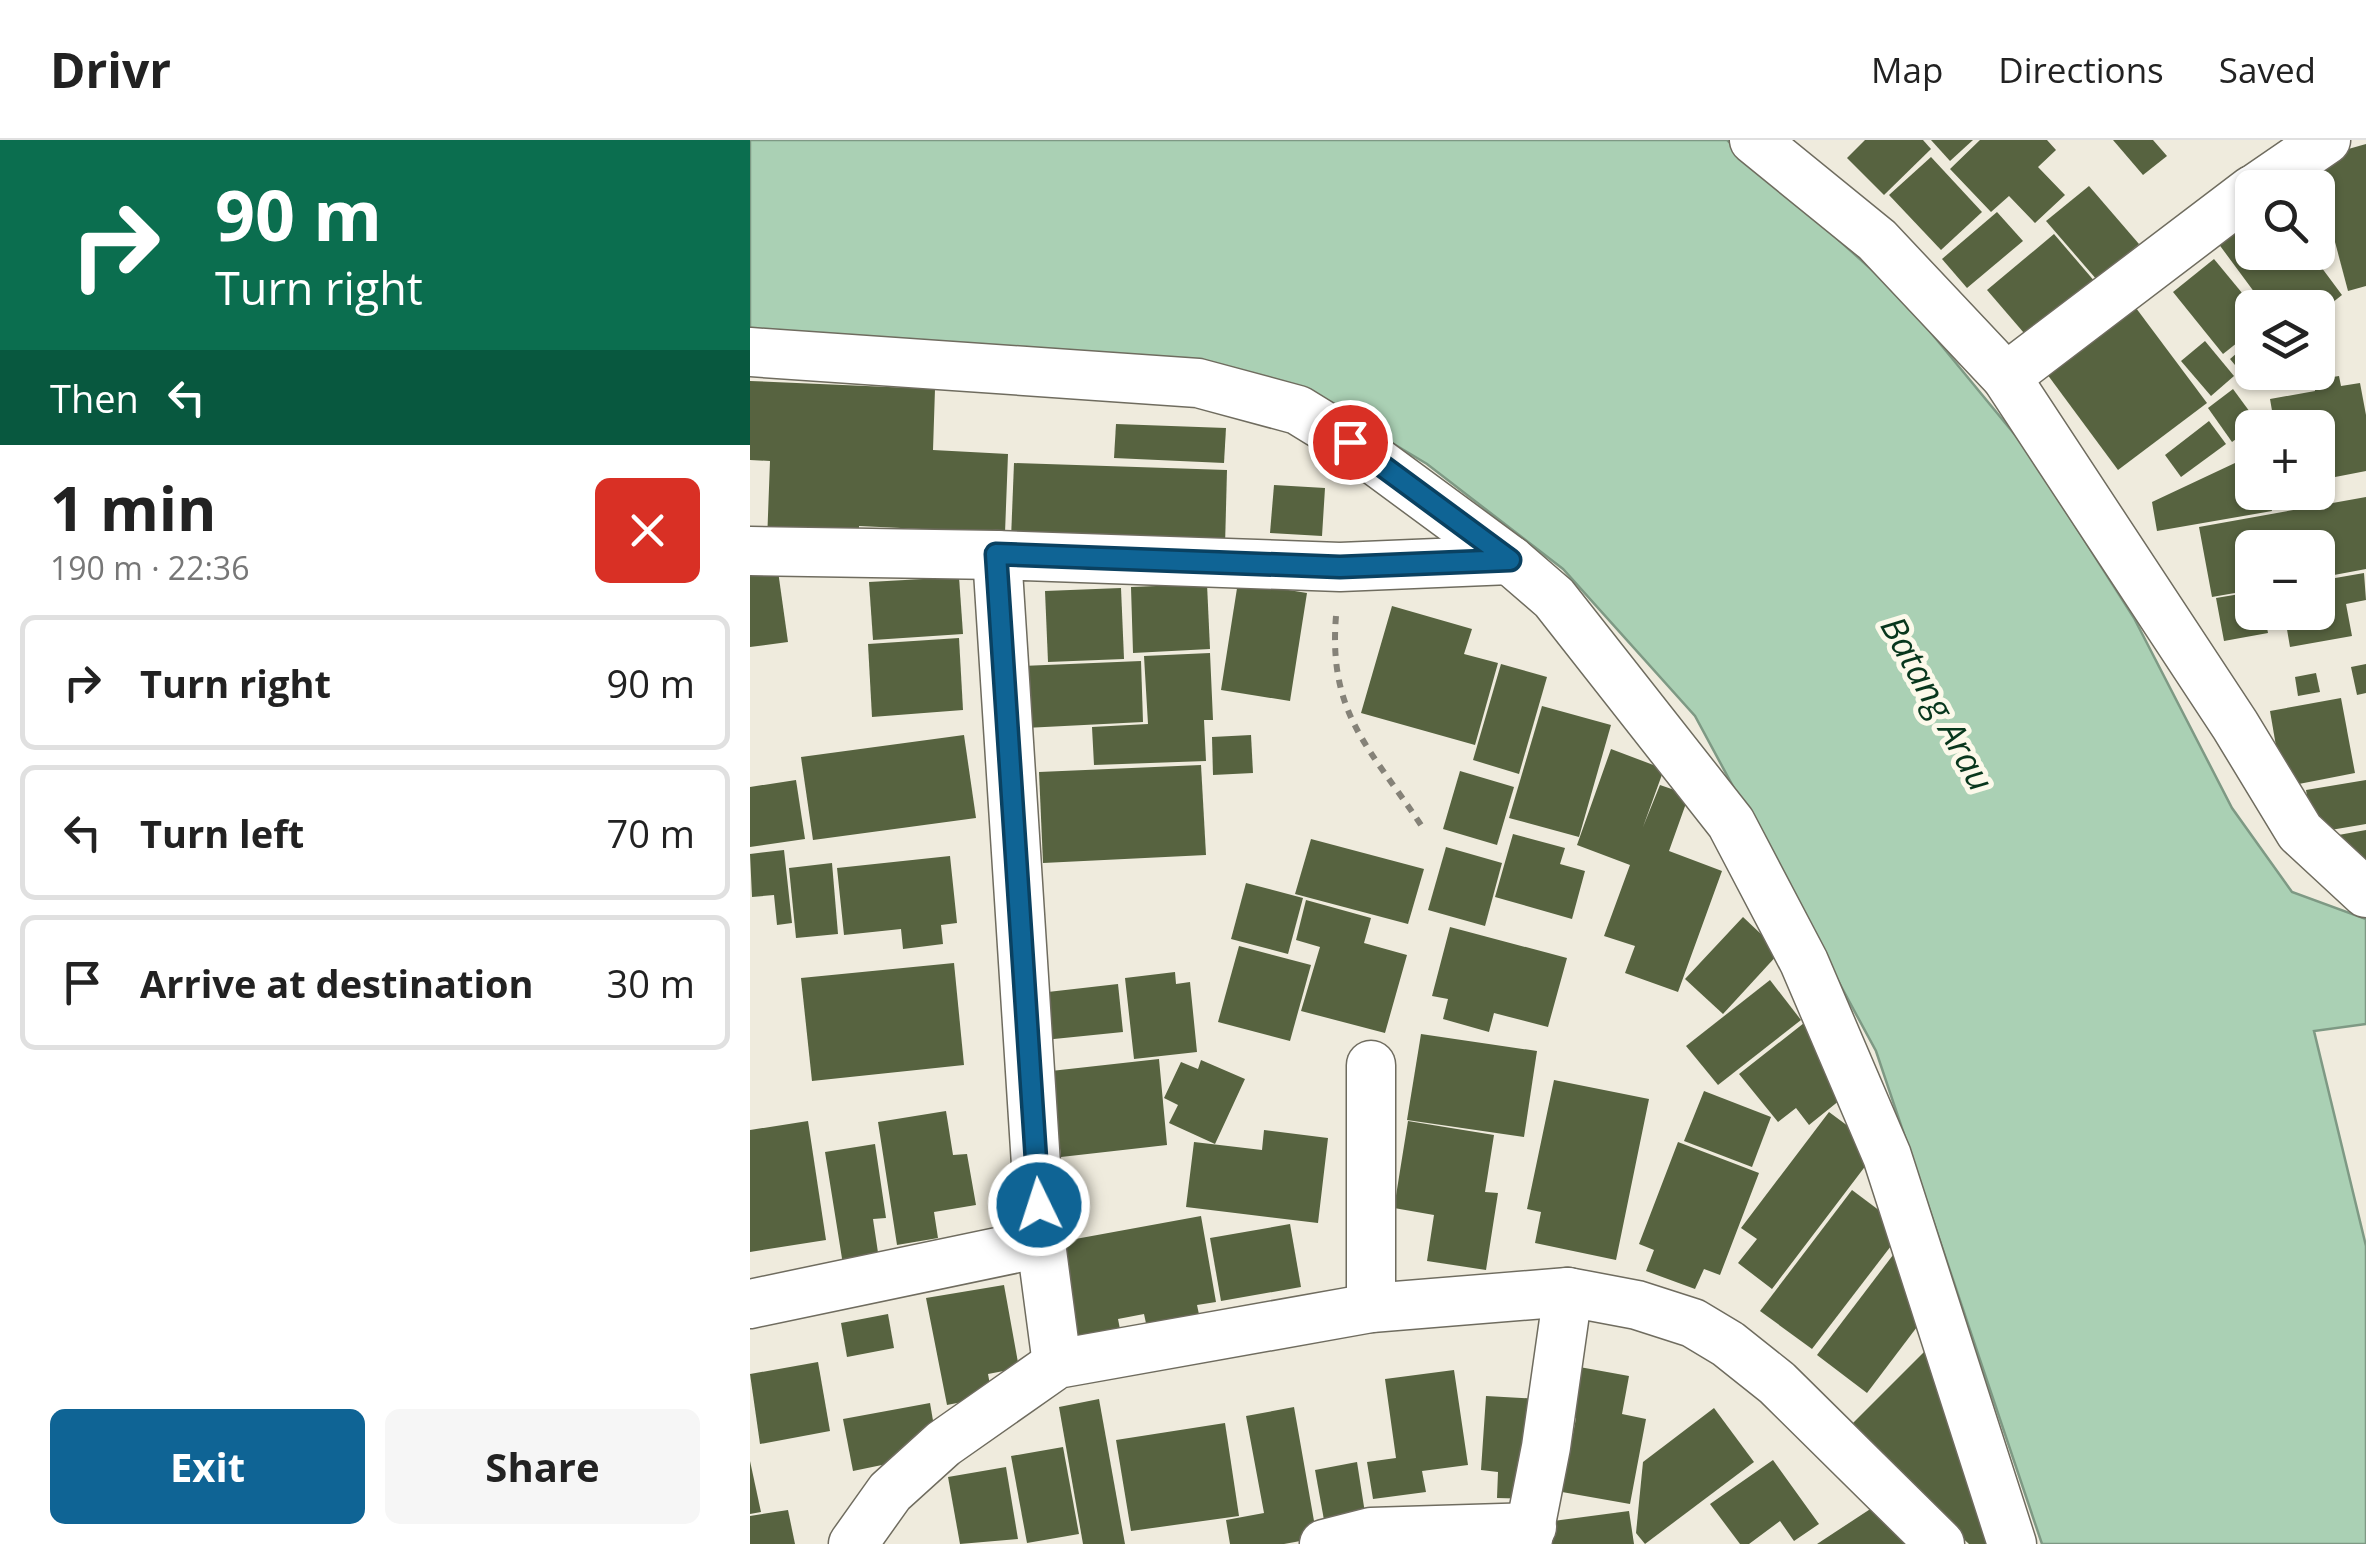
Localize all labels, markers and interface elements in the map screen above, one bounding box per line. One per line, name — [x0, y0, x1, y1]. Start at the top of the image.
text: Drivr — [50, 37, 171, 102]
text: Map — [1871, 46, 1943, 93]
text: Directions — [1998, 46, 2164, 93]
text: Saved — [2219, 46, 2316, 93]
text: 90 m — [215, 166, 382, 262]
map controls — [2235, 170, 2335, 630]
button: search — [2235, 170, 2335, 270]
icon: right — [50, 180, 180, 310]
text: Turn right — [215, 257, 423, 318]
button: layers — [2235, 290, 2335, 390]
icon: left — [159, 370, 214, 425]
text: Then — [50, 372, 139, 424]
pin — [1308, 400, 1393, 485]
button: + — [2235, 410, 2335, 510]
icon: arrive — [1323, 415, 1378, 470]
text: 1 min — [50, 467, 217, 549]
button: close — [595, 478, 700, 583]
button: − — [2235, 530, 2335, 630]
text: 190 m · 22:36 — [50, 546, 249, 589]
water label: Batang Arau — [1871, 607, 2005, 799]
icon: right — [55, 655, 110, 710]
text: Turn right — [140, 657, 331, 709]
text: 90 m — [606, 657, 695, 709]
icon: left — [55, 805, 110, 860]
text: Turn left — [140, 807, 304, 859]
text: 70 m — [606, 807, 695, 859]
icon: arrive — [55, 955, 110, 1010]
text: Arrive at destination — [140, 957, 534, 1009]
text: 30 m — [606, 957, 695, 1009]
position arrow — [987, 1153, 1091, 1257]
button: Exit — [50, 1409, 365, 1524]
button: Share — [385, 1409, 700, 1524]

